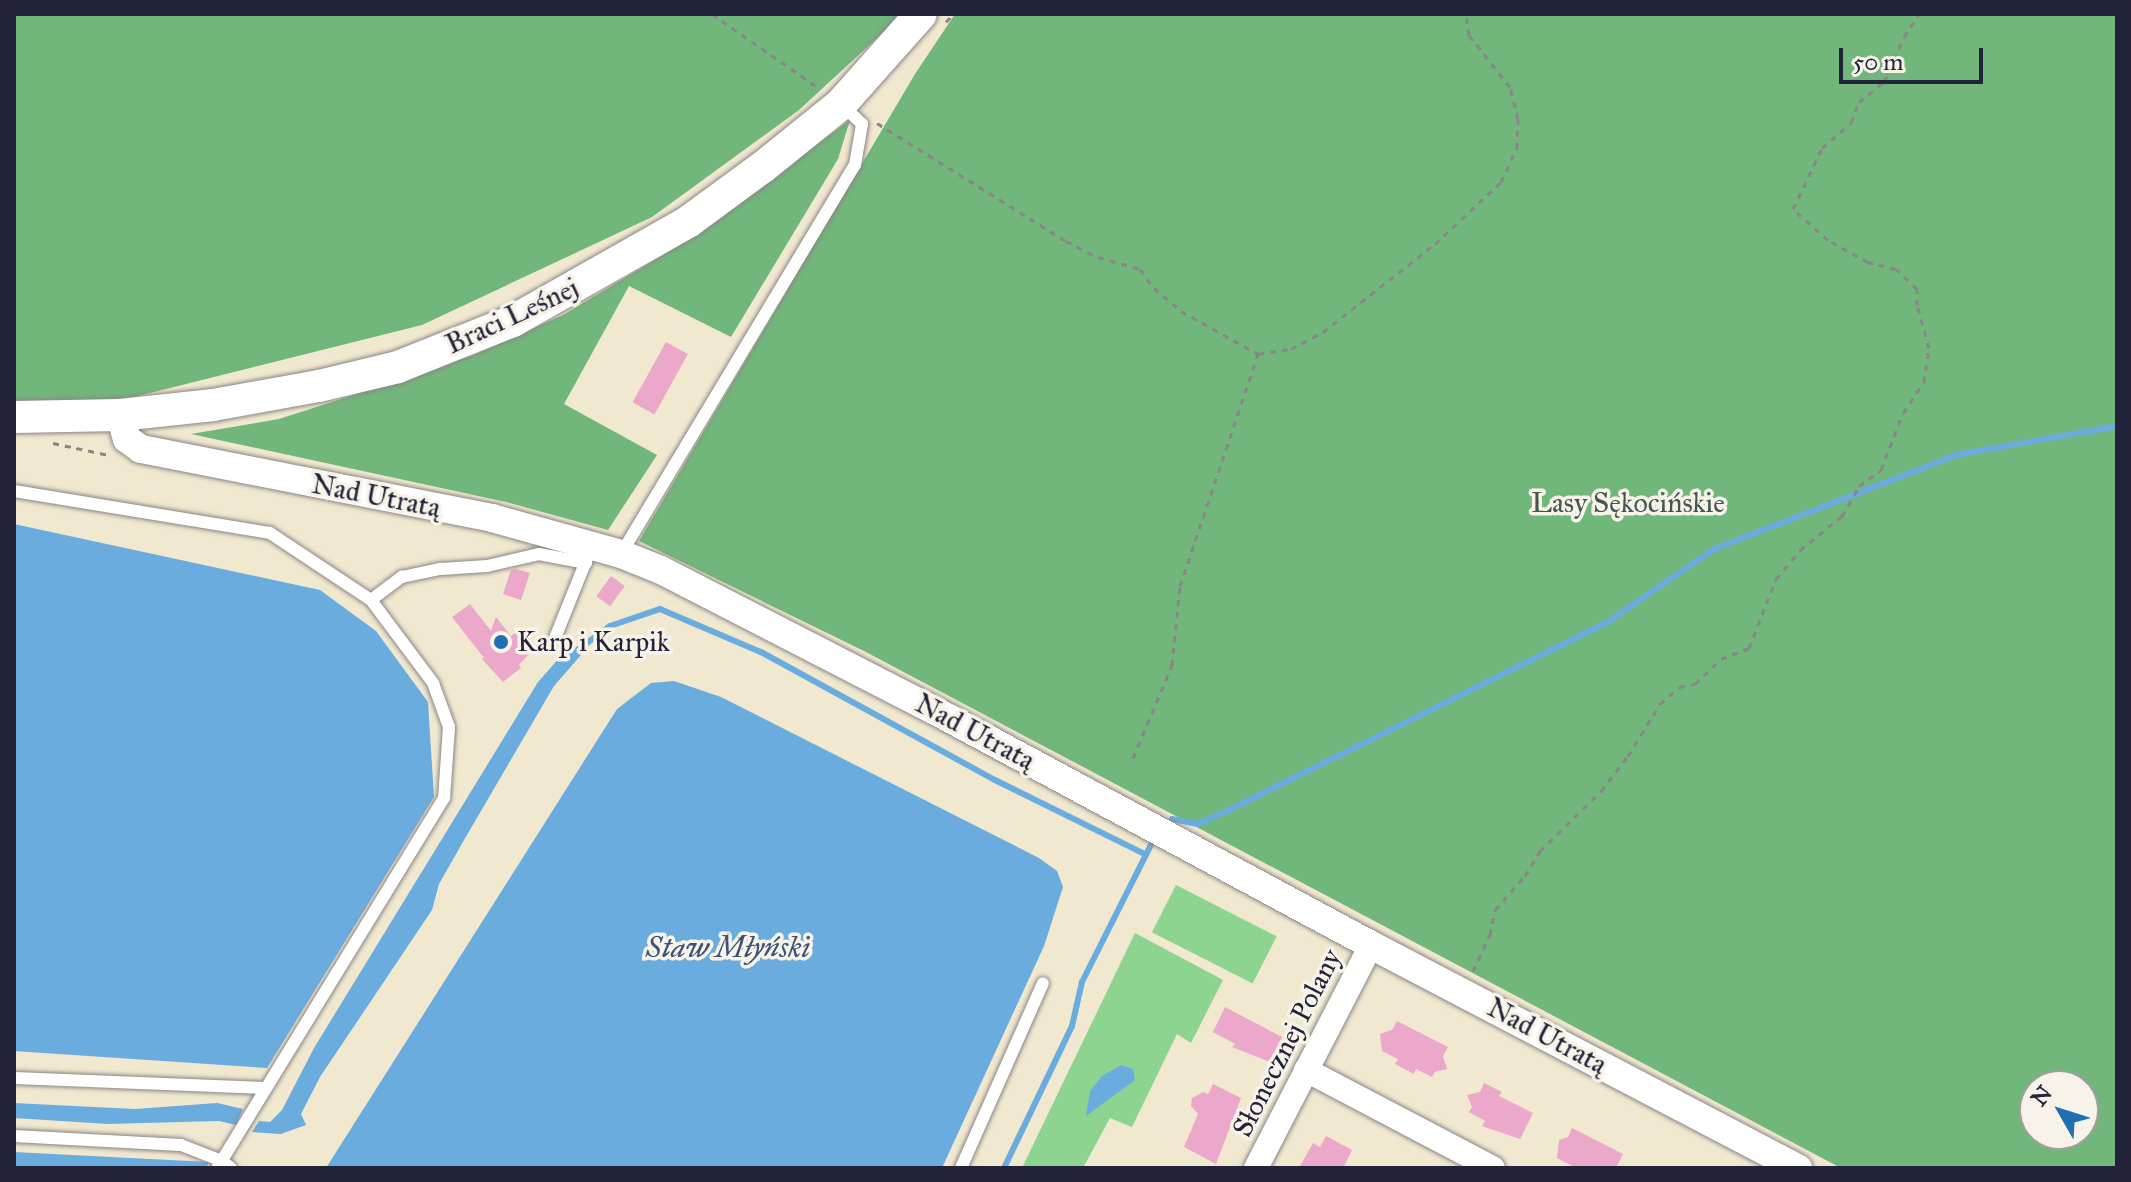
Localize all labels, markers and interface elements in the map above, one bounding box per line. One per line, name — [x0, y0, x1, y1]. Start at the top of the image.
scale bar — [1843, 32, 1987, 82]
text: 50 m — [1853, 47, 1903, 77]
street label: Braci Leśnej — [440, 271, 584, 361]
street label: Nad Utratą — [309, 467, 443, 525]
park label: Lasy Sękocińskie — [1531, 486, 1725, 520]
place label: Karp i Karpik — [517, 625, 670, 659]
marker: Karp i Karpik — [492, 633, 510, 651]
street label: Nad Utratą — [910, 687, 1040, 777]
water label: Staw Młyński — [646, 929, 810, 965]
street label: Słonecznej Polany — [1225, 944, 1349, 1142]
street label: Nad Utratą — [1482, 991, 1612, 1081]
north arrow — [2019, 1070, 2099, 1150]
text: N — [2025, 1080, 2058, 1112]

